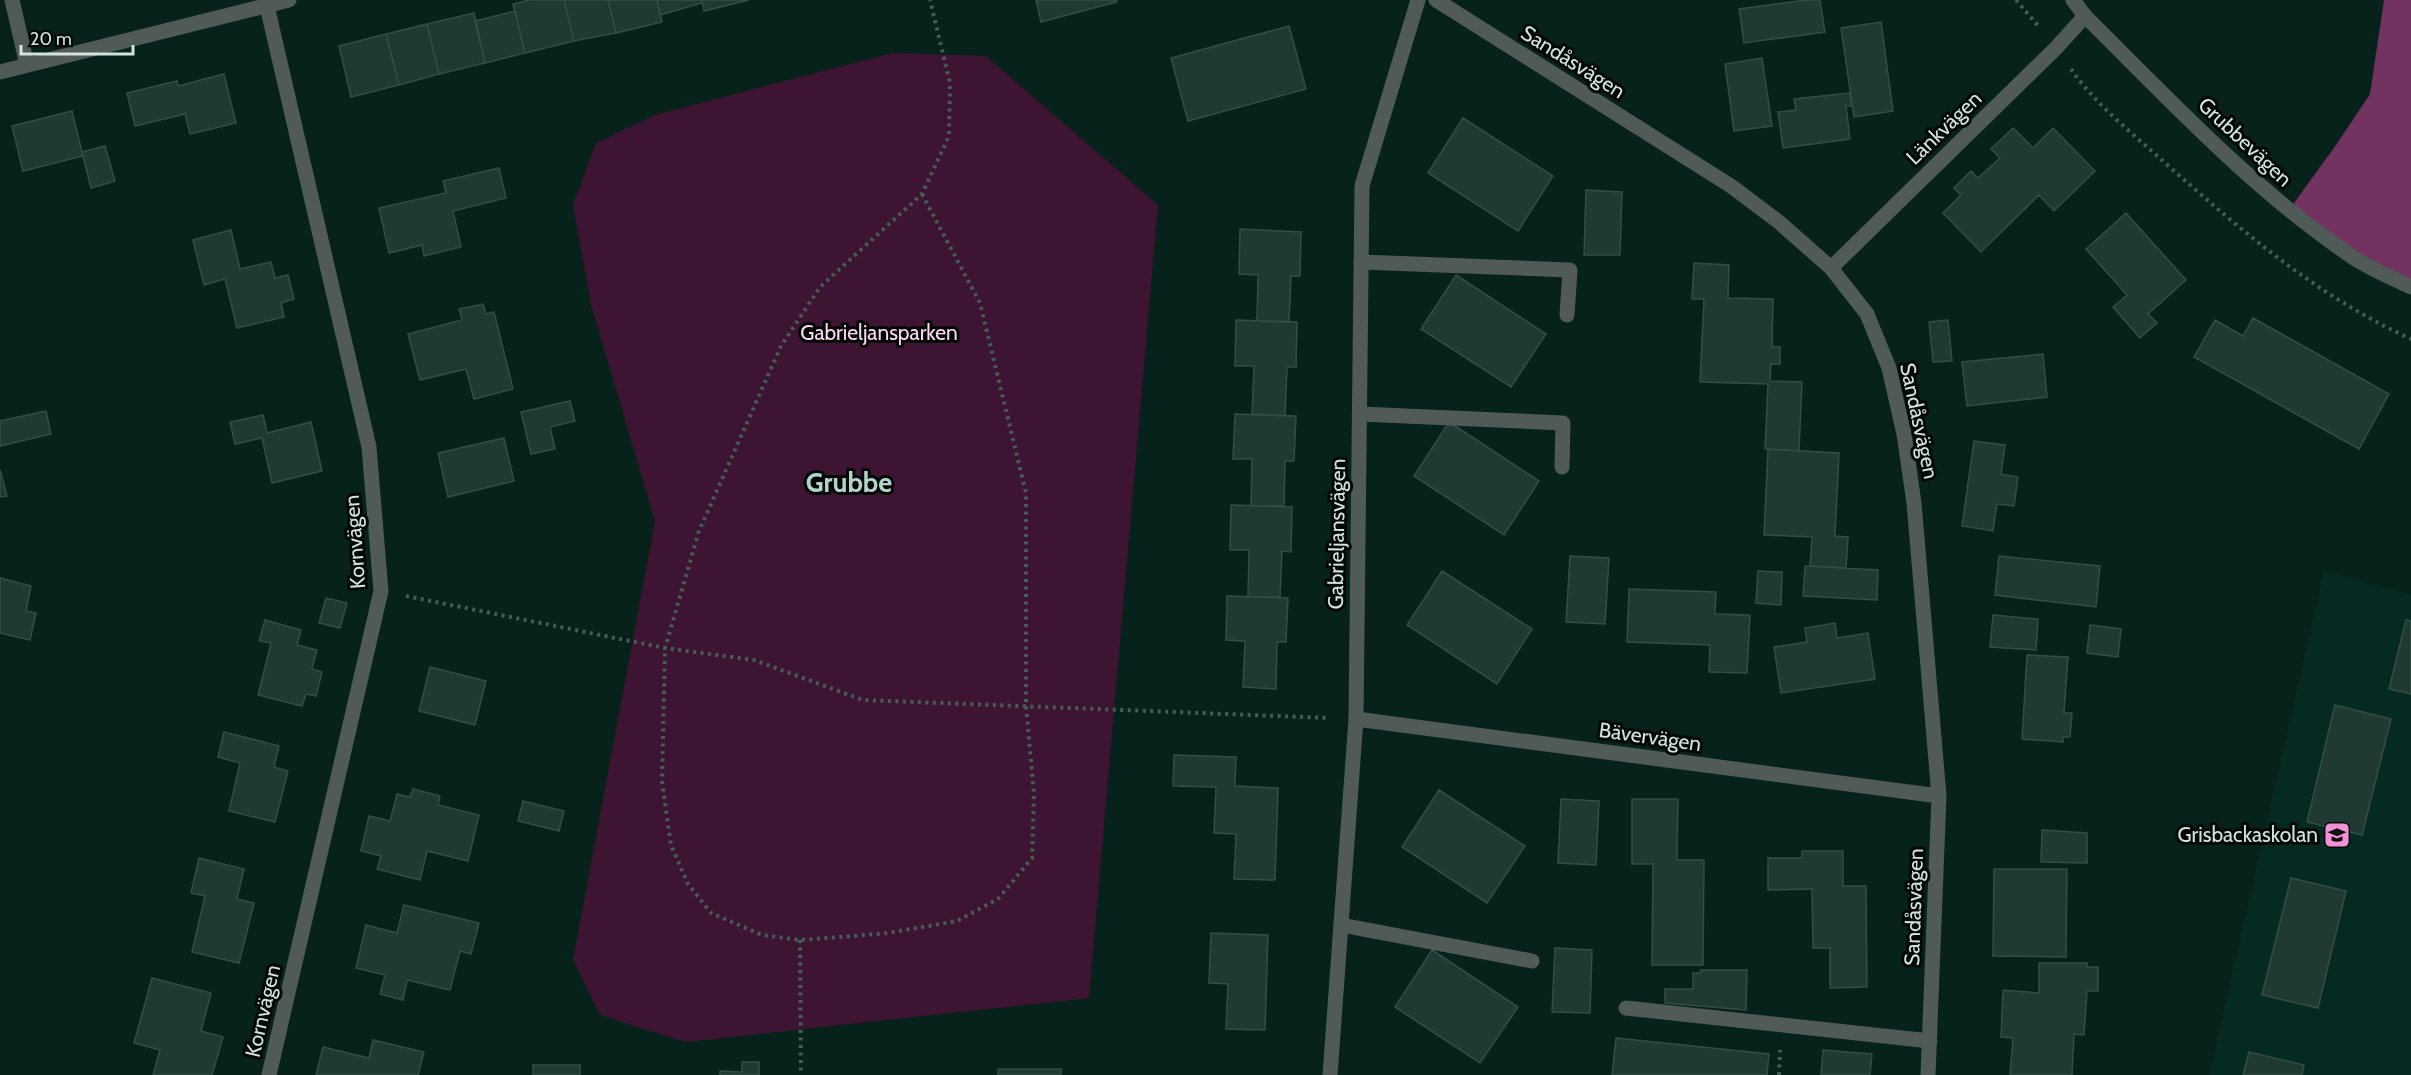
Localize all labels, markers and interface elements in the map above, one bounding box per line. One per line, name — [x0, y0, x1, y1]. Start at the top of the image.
scale bar — [21, 18, 134, 56]
street label: Sandåsvägen — [1517, 20, 1630, 103]
text: 20 m — [30, 28, 72, 50]
street label: Länkvägen — [1901, 86, 1986, 170]
street label: Grubbevägen — [2193, 92, 2297, 191]
park label: Gabrieljansparken — [800, 320, 958, 346]
street label: Sandåsvägen — [1895, 361, 1944, 481]
street label: Gabrieljansvägen — [1323, 458, 1351, 610]
district label: Grubbe — [806, 466, 892, 499]
street label: Kornvägen — [339, 494, 370, 590]
street label: Bävervägen — [1597, 717, 1703, 756]
school or university icon: Grisbackaskolan — [2322, 820, 2352, 850]
place label: Grisbackaskolan — [2178, 822, 2318, 847]
street label: Sandåsvägen — [1899, 848, 1928, 966]
street label: Kornvägen — [240, 962, 285, 1060]

